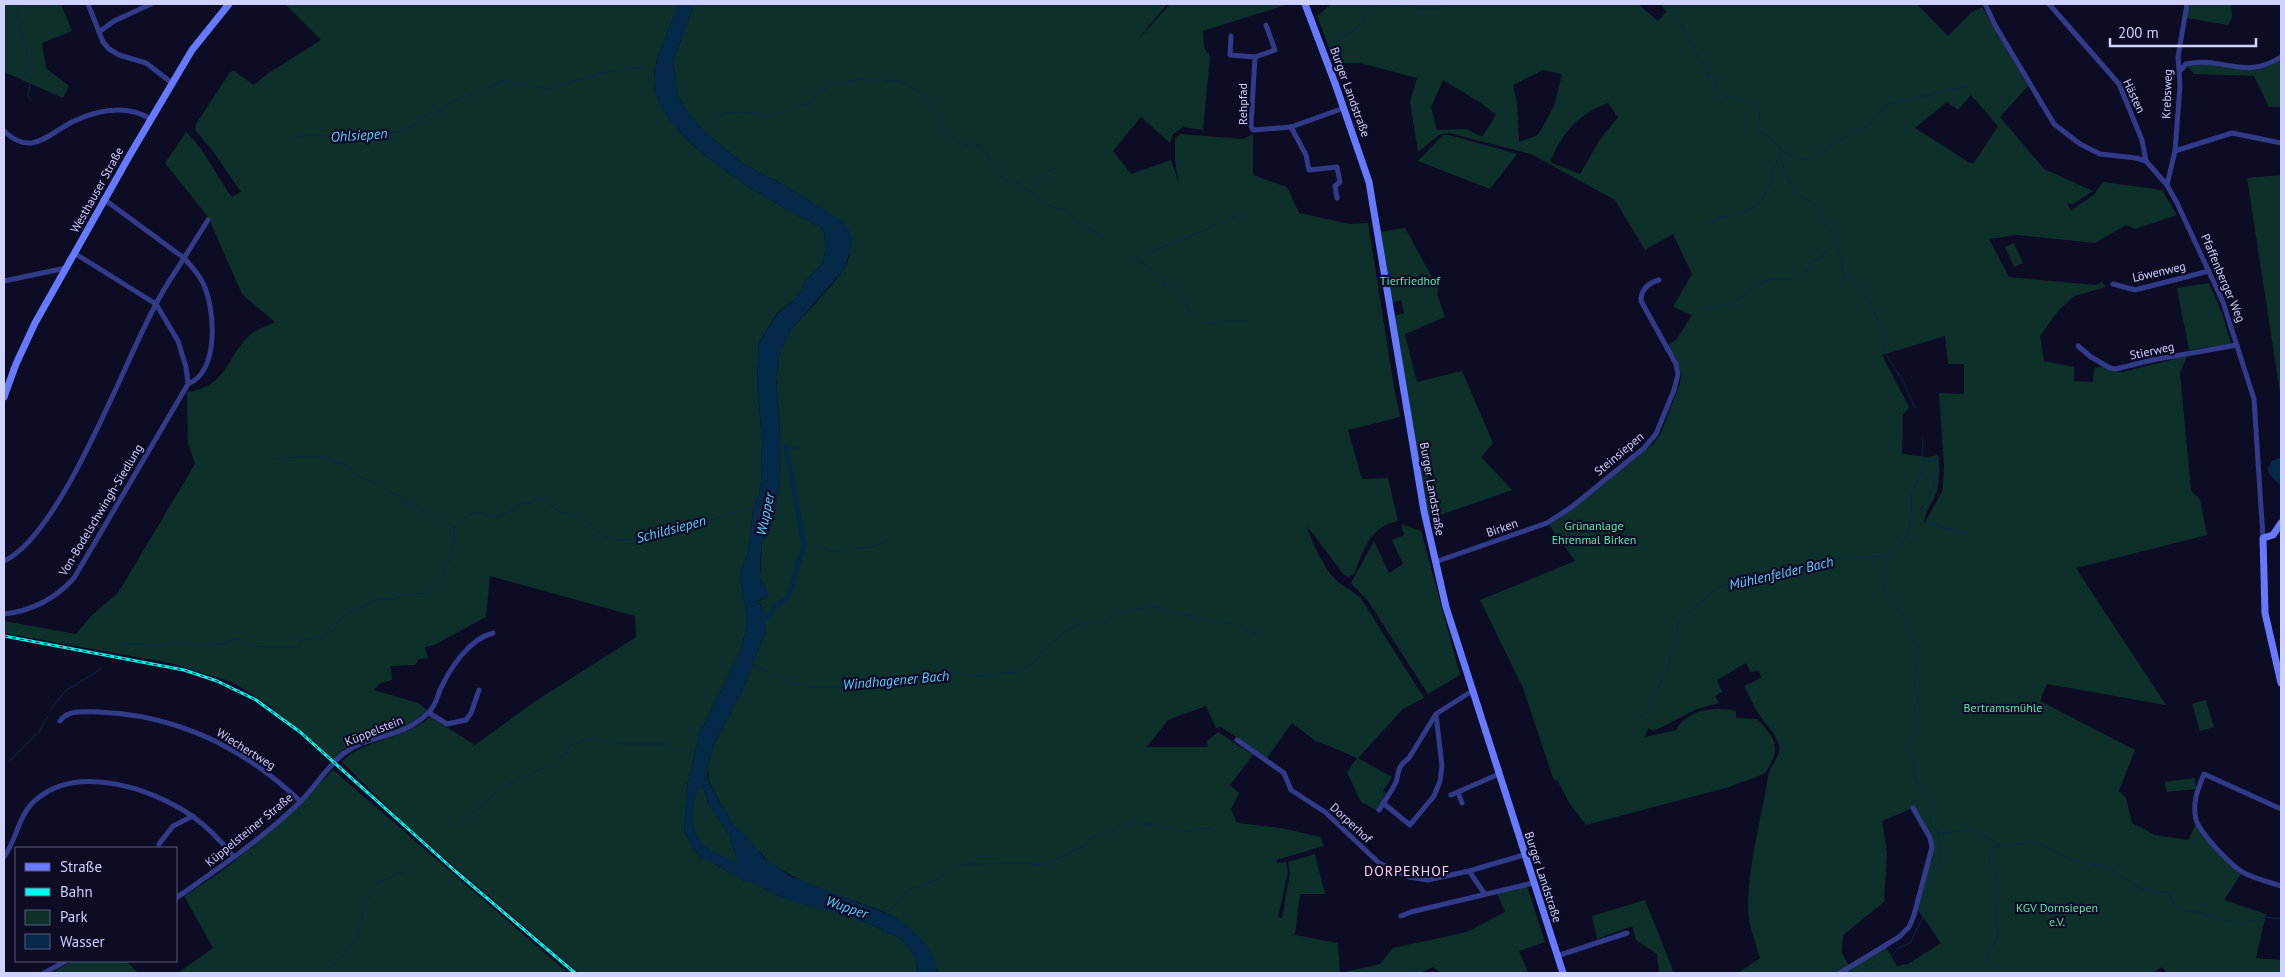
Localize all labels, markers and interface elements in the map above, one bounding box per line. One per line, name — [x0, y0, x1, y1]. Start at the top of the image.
scale bar — [2110, 15, 2256, 47]
text: 200 m — [2118, 23, 2159, 42]
street label: Burger Landstraße — [1327, 45, 1374, 139]
street label: Krebsweg — [2158, 69, 2175, 119]
street label: Hästen — [2120, 76, 2149, 115]
street label: Rehpfad — [1235, 83, 1250, 125]
water label: Ohlsiepen — [330, 124, 388, 146]
street label: Westhauser Straße — [67, 144, 126, 235]
street label: Pfaffenberger Weg — [2198, 231, 2249, 324]
street label: Löwenweg — [2131, 258, 2187, 285]
park label: Tierfriedhof — [1380, 273, 1441, 288]
street label: Stierweg — [2128, 339, 2175, 363]
street label: Steinsiepen — [1591, 429, 1646, 479]
street label: Von-Bodelschwingh-Siedlung — [55, 441, 146, 579]
street label: Burger Landstraße — [1417, 441, 1448, 537]
water label: Wupper — [752, 490, 779, 537]
water label: Schildsiepen — [634, 511, 708, 547]
street label: Birken — [1484, 515, 1520, 540]
park label: Grünanlage Ehrenmal Birken — [1552, 518, 1636, 547]
water label: Mühlenfelder Bach — [1727, 552, 1835, 594]
water label: Windhagener Bach — [842, 666, 950, 694]
park label: Bertramsmühle — [1964, 700, 2042, 715]
street label: Küppelstein — [343, 712, 405, 749]
street label: Wiechertweg — [214, 725, 279, 773]
street label: Küppelsteiner Straße — [202, 790, 295, 870]
street label: Dorperhof — [1327, 800, 1376, 847]
street label: Burger Landstraße — [1522, 830, 1565, 924]
legend — [15, 847, 178, 962]
text: Straße — [60, 857, 102, 876]
district label: DORPERHOF — [1364, 862, 1450, 880]
text: Bahn — [60, 882, 93, 901]
water label: Wupper — [824, 891, 872, 923]
park label: KGV Dornsiepen e.V. — [2016, 900, 2098, 929]
text: Park — [60, 907, 88, 926]
text: Wasser — [60, 932, 105, 951]

